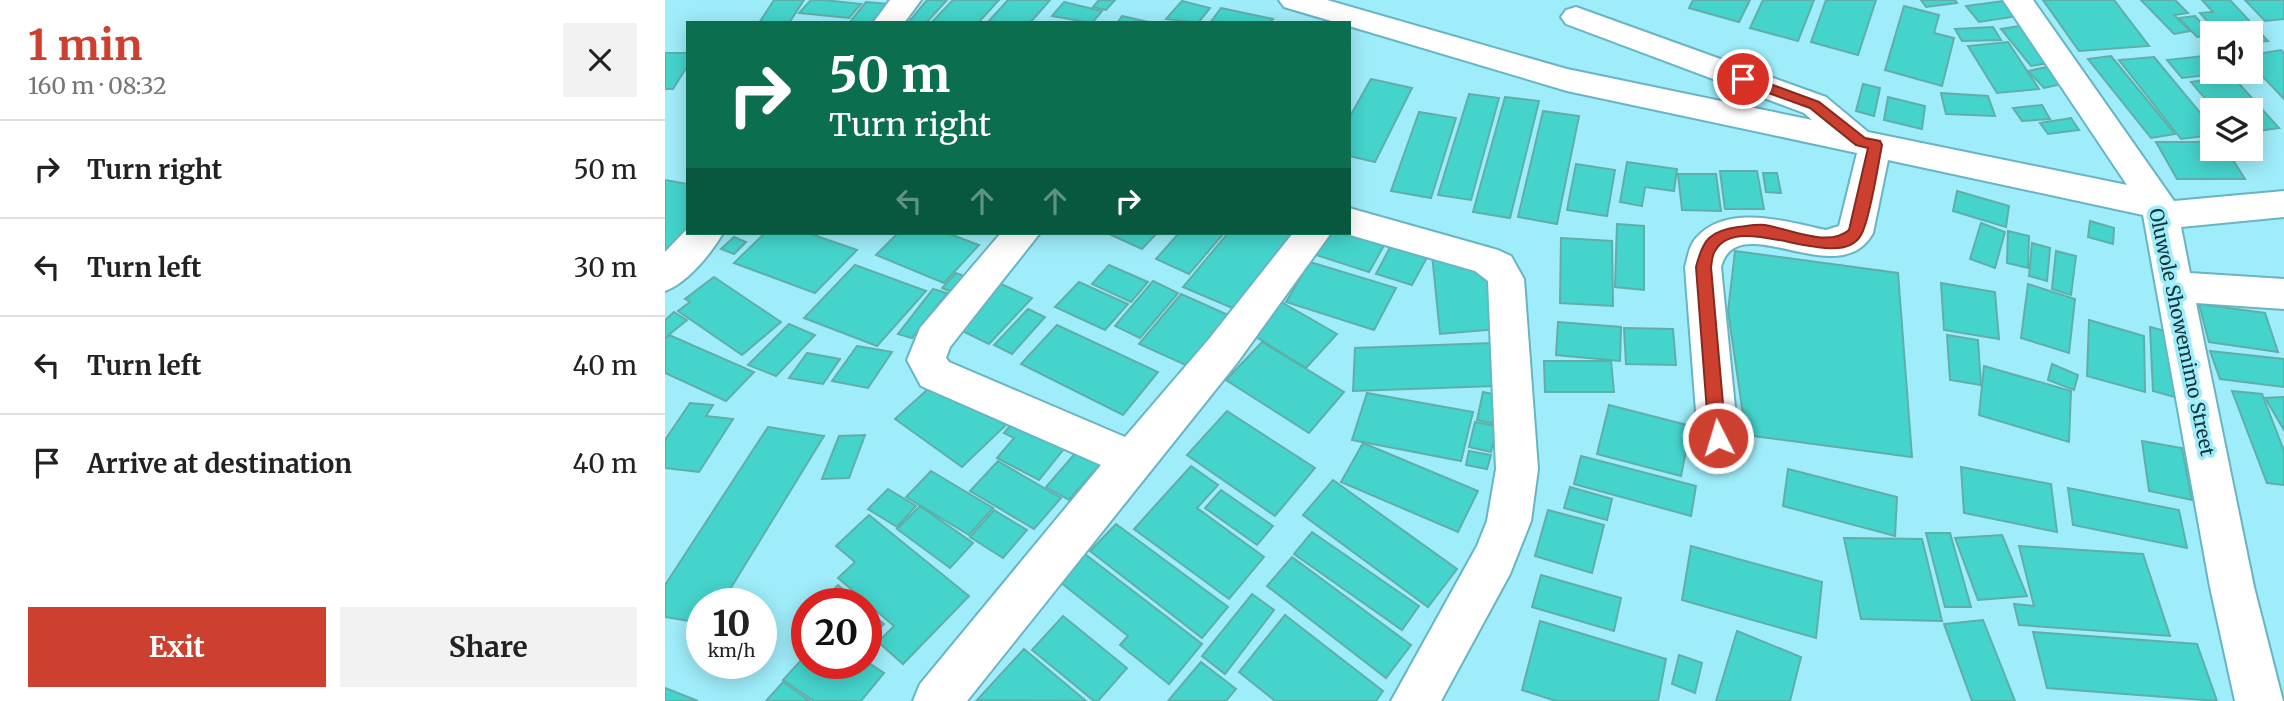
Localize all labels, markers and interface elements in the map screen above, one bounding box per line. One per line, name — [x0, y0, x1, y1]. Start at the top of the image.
text: 1 min — [28, 19, 142, 71]
map controls — [2200, 21, 2263, 161]
button: sound — [2200, 21, 2263, 84]
button: close — [563, 23, 637, 97]
text: 50 m — [829, 44, 950, 105]
icon: right — [714, 49, 805, 140]
pin — [1713, 49, 1773, 109]
icon: arrive — [1724, 60, 1762, 98]
text: 160 m · 08:32 — [28, 71, 167, 100]
button: layers — [2200, 98, 2263, 161]
text: Turn right — [829, 105, 991, 145]
icon: right — [28, 150, 66, 188]
text: Turn right — [87, 153, 222, 186]
text: 50 m — [573, 153, 637, 186]
icon: left — [890, 182, 928, 220]
icon: ahead — [963, 182, 1001, 220]
icon: ahead — [1036, 182, 1074, 220]
icon: right — [1109, 182, 1147, 220]
street label: Oluwole Showemimo Street — [2144, 206, 2220, 459]
icon: left — [28, 248, 66, 286]
text: Turn left — [87, 251, 201, 284]
text: 30 m — [574, 251, 637, 284]
icon: left — [28, 346, 66, 384]
text: Turn left — [87, 349, 201, 382]
text: 40 m — [573, 349, 637, 382]
position arrow — [1681, 401, 1755, 475]
icon: arrive — [28, 444, 66, 482]
text: Arrive at destination — [87, 447, 352, 480]
text: 40 m — [573, 447, 637, 480]
speed limit sign: 20 — [791, 588, 882, 679]
text: 10 — [713, 602, 750, 646]
button: Exit — [28, 607, 326, 687]
button: Share — [340, 607, 637, 687]
text: km/h — [708, 639, 755, 662]

